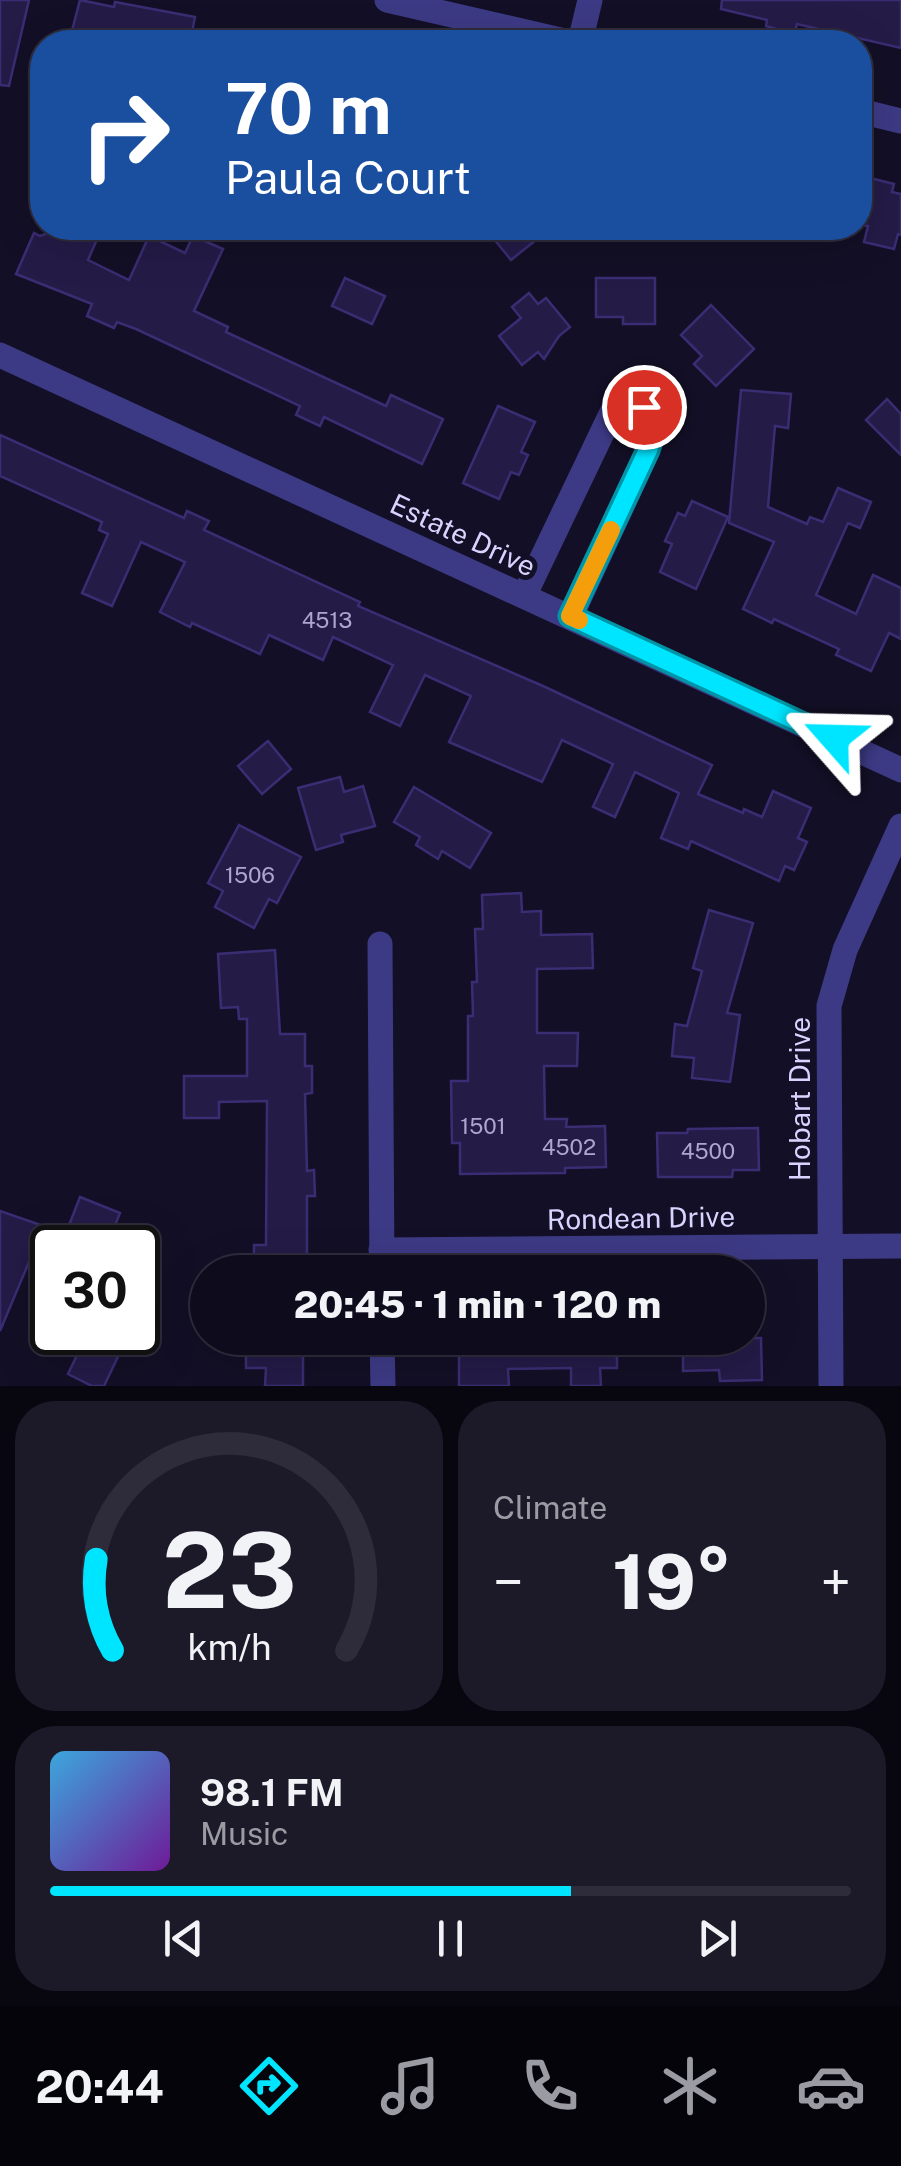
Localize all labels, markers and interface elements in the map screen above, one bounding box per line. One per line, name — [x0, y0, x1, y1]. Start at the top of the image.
text: 70 m — [225, 67, 392, 150]
icon: right — [60, 70, 190, 200]
text: Paula Court — [225, 151, 471, 204]
pin — [602, 365, 687, 450]
icon: arrive — [617, 380, 672, 435]
street label: Estate Drive — [385, 486, 541, 583]
house number: 4513 — [302, 607, 352, 633]
position arrow — [782, 686, 886, 790]
house number: 1506 — [225, 862, 275, 888]
street label: Hobart Drive — [783, 1017, 816, 1181]
house number: 1501 — [460, 1113, 506, 1139]
house number: 4502 — [542, 1134, 596, 1160]
house number: 4500 — [681, 1138, 735, 1164]
street label: Rondean Drive — [547, 1199, 735, 1236]
speed limit sign: 30 — [30, 1225, 160, 1355]
text: 20:45 · 1 min · 120 m — [294, 1282, 661, 1327]
text: Climate — [493, 1489, 607, 1526]
text: 23 — [161, 1509, 297, 1631]
text: 19° — [612, 1538, 732, 1626]
text: − — [493, 1550, 524, 1614]
text: + — [821, 1550, 851, 1614]
text: km/h — [187, 1626, 271, 1668]
text: 98.1 FM — [200, 1770, 344, 1815]
text: Music — [200, 1815, 288, 1852]
icon: previous — [156, 1911, 211, 1966]
icon: pause — [423, 1911, 478, 1966]
icon: next — [690, 1911, 745, 1966]
icon: directions — [234, 2051, 304, 2121]
icon: music — [375, 2051, 445, 2121]
icon: phone — [515, 2051, 585, 2121]
icon: climate — [655, 2051, 725, 2121]
icon: car — [796, 2051, 866, 2121]
text: 20:44 — [35, 2060, 164, 2113]

